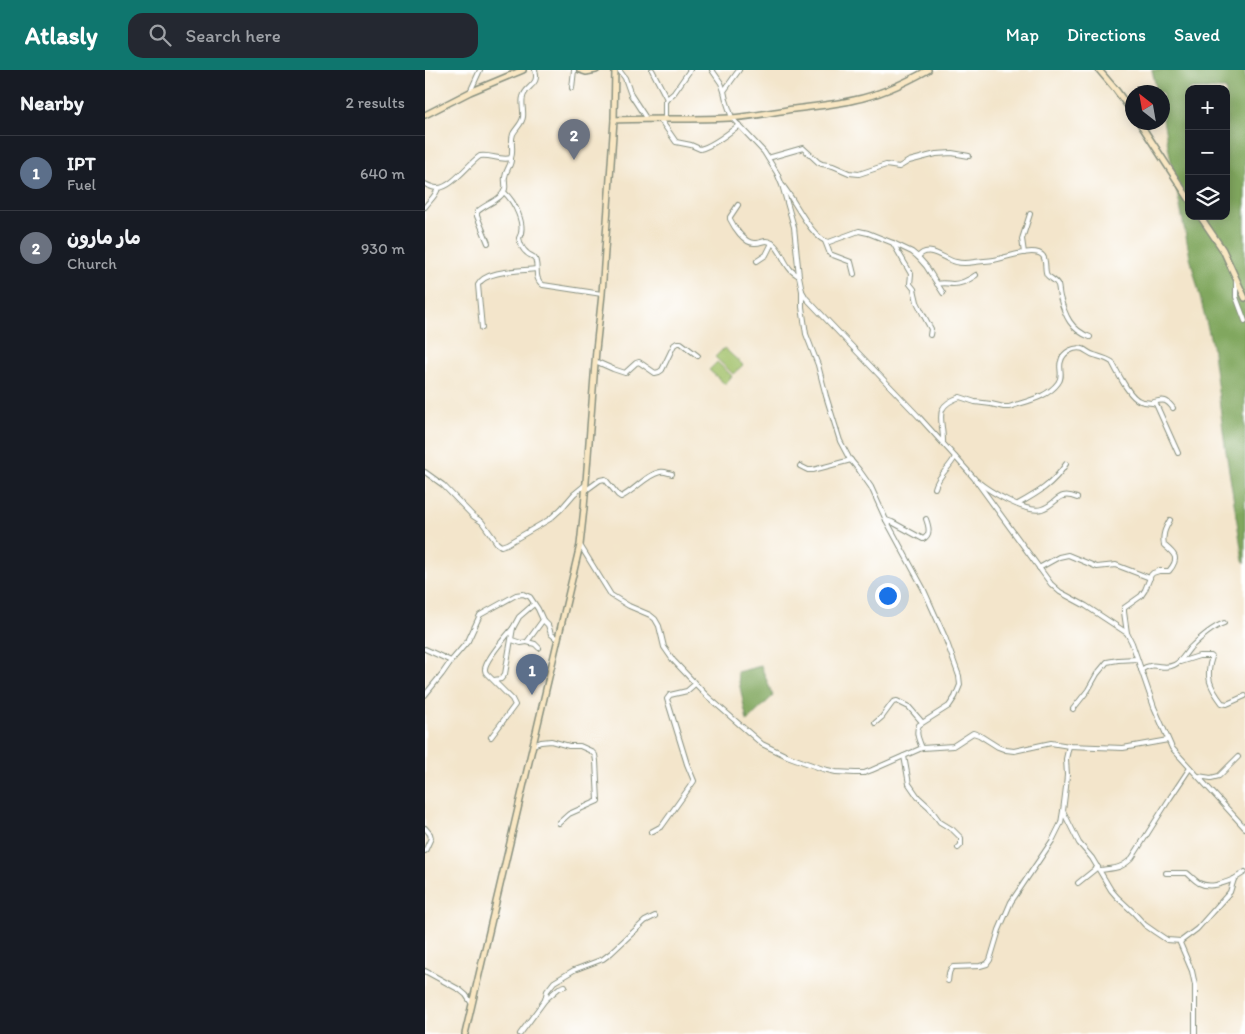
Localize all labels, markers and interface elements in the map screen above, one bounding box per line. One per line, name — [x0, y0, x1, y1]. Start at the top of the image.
search box — [128, 13, 478, 58]
text: Atlasly — [25, 21, 98, 50]
icon: search — [146, 21, 174, 49]
text: Search here — [186, 24, 281, 47]
text: Map — [1006, 24, 1039, 46]
text: Directions — [1067, 24, 1146, 46]
text: Saved — [1174, 24, 1220, 46]
north arrow — [1125, 85, 1170, 130]
map controls — [1185, 85, 1230, 220]
button: + — [1185, 85, 1230, 130]
text: Nearby — [20, 90, 84, 115]
text: 2 results — [345, 93, 405, 112]
pin: 2 — [558, 119, 590, 160]
button: − — [1185, 130, 1230, 175]
text: IPT — [67, 152, 96, 175]
text: 1 — [32, 164, 40, 183]
text: 640 m — [360, 164, 405, 183]
text: Fuel — [67, 175, 96, 194]
button: layers — [1185, 175, 1230, 220]
text: مار مارون — [67, 226, 141, 249]
text: 2 — [32, 239, 40, 258]
text: 930 m — [361, 239, 405, 258]
text: Church — [67, 254, 117, 273]
your location — [875, 583, 901, 609]
pin: 1 — [516, 654, 548, 695]

